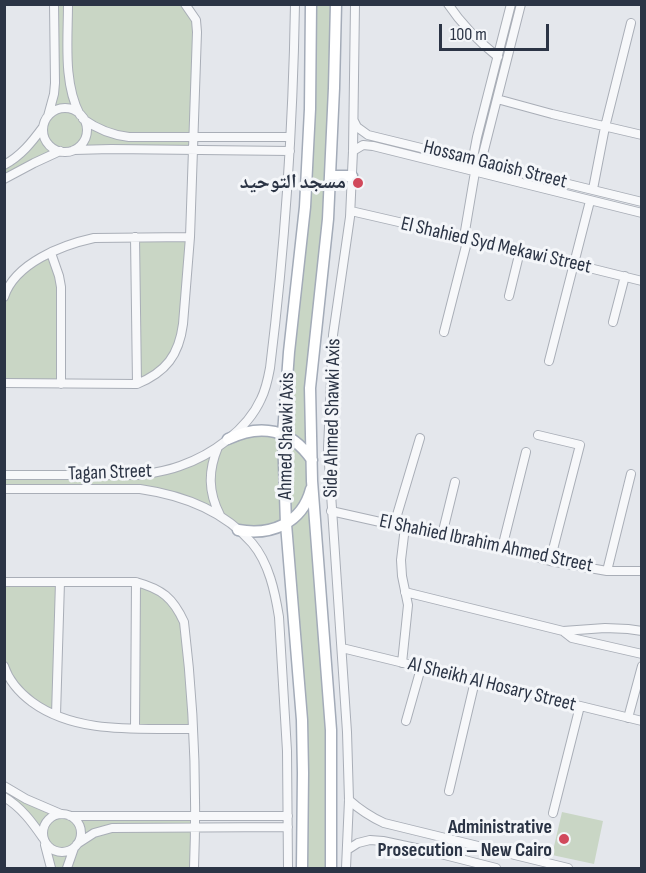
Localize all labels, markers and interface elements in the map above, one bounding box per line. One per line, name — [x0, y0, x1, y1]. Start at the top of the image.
scale bar — [442, 12, 552, 50]
text: 100 m — [450, 24, 487, 45]
street label: Hossam Gaoish Street — [421, 136, 569, 194]
place label: مسجد التوحيد — [240, 171, 346, 195]
marker: مسجد التوحيد — [351, 176, 365, 190]
street label: El Shahied Syd Mekawi Street — [398, 212, 594, 280]
street label: Side Ahmed Shawki Axis — [320, 338, 346, 498]
street label: Ahmed Shawki Axis — [274, 372, 300, 500]
street label: Tagan Street — [68, 460, 152, 486]
street label: El Shahied Ibrahim Ahmed Street — [377, 510, 595, 578]
street label: Al Sheikh Al Hosary Street — [406, 653, 578, 717]
place label: Administrative Prosecution – New Cairo — [377, 816, 552, 863]
marker: Administrative Prosecution – New Cairo — [557, 832, 571, 846]

